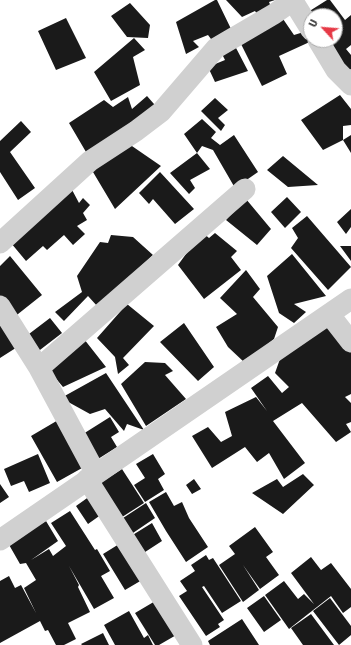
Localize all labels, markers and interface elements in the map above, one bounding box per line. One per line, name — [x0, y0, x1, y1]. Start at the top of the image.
north arrow — [303, 8, 343, 48]
text: U — [306, 18, 320, 29]

